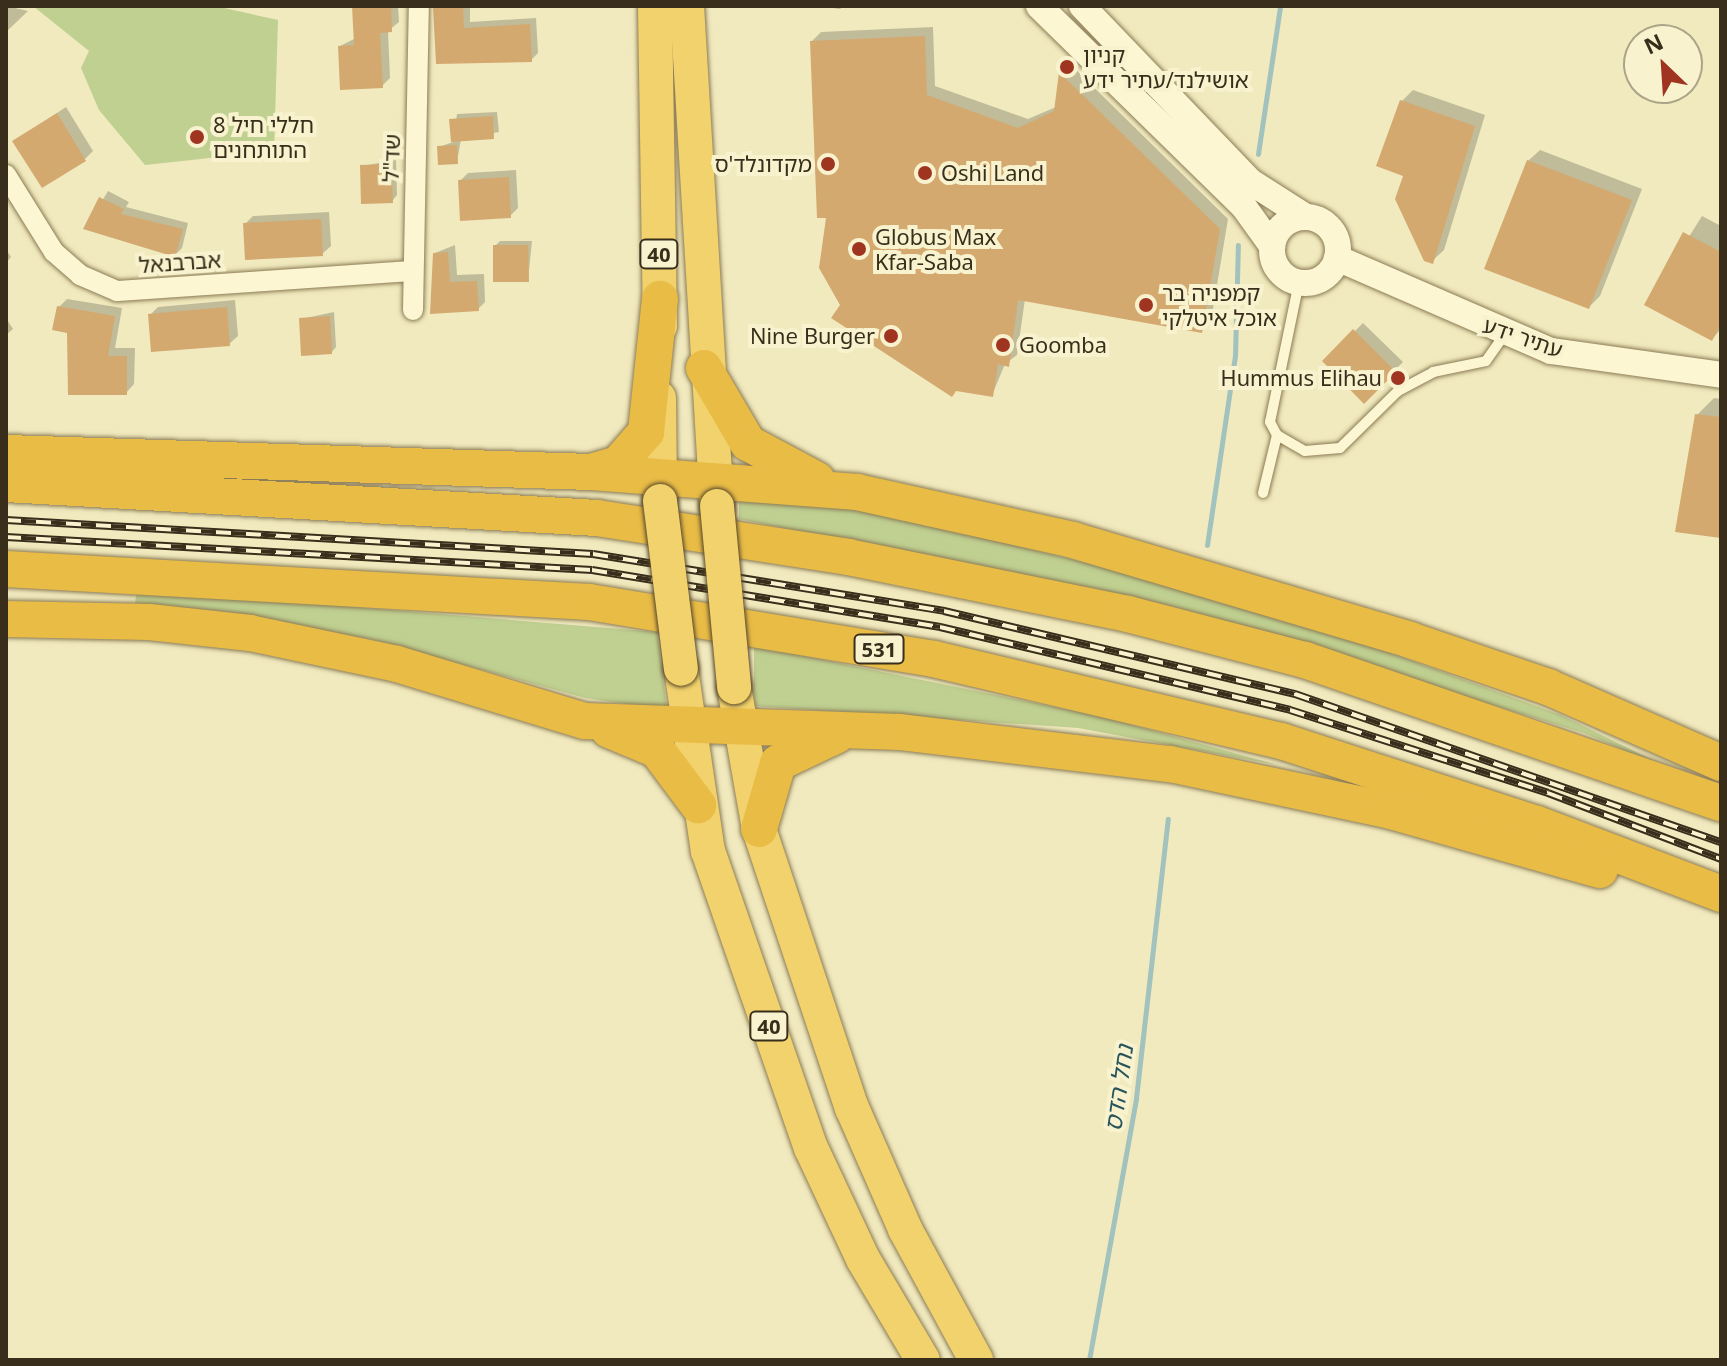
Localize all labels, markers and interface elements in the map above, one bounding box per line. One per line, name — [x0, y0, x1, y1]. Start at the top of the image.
north arrow — [1623, 24, 1703, 104]
text: N — [1639, 27, 1668, 60]
place label: קניון אושילנד/עתיר ידע — [1083, 41, 1249, 92]
marker: קניון אושילנד/עתיר ידע — [1058, 58, 1076, 76]
place label: 8 חללי חיל התותחנים — [213, 111, 314, 162]
marker: 8 חללי חיל התותחנים — [188, 128, 206, 146]
street label: שד"ל — [377, 133, 405, 183]
place label: מקדונלד'ס — [714, 151, 812, 177]
marker: מקדונלד'ס — [819, 155, 837, 173]
place label: Oshi Land — [941, 160, 1044, 186]
marker: Oshi Land — [916, 164, 934, 182]
place label: Globus Max Kfar-Saba — [875, 223, 996, 274]
road number: 40 — [639, 238, 679, 270]
marker: Globus Max Kfar-Saba — [850, 240, 868, 258]
street label: אברבנאל — [138, 246, 222, 278]
place label: קמפניה בר אוכל איטלקי — [1162, 279, 1277, 330]
marker: קמפניה בר אוכל איטלקי — [1137, 296, 1155, 314]
street label: עתיר ידע — [1480, 311, 1566, 363]
place label: Nine Burger — [750, 323, 875, 349]
marker: Nine Burger — [882, 327, 900, 345]
place label: Goomba — [1019, 332, 1107, 358]
marker: Goomba — [994, 336, 1012, 354]
place label: Hummus Elihau — [1221, 365, 1382, 391]
marker: Hummus Elihau — [1389, 369, 1407, 387]
road number: 531 — [853, 633, 905, 665]
road number: 40 — [749, 1010, 789, 1042]
water label: נחל הדס — [1098, 1043, 1138, 1133]

